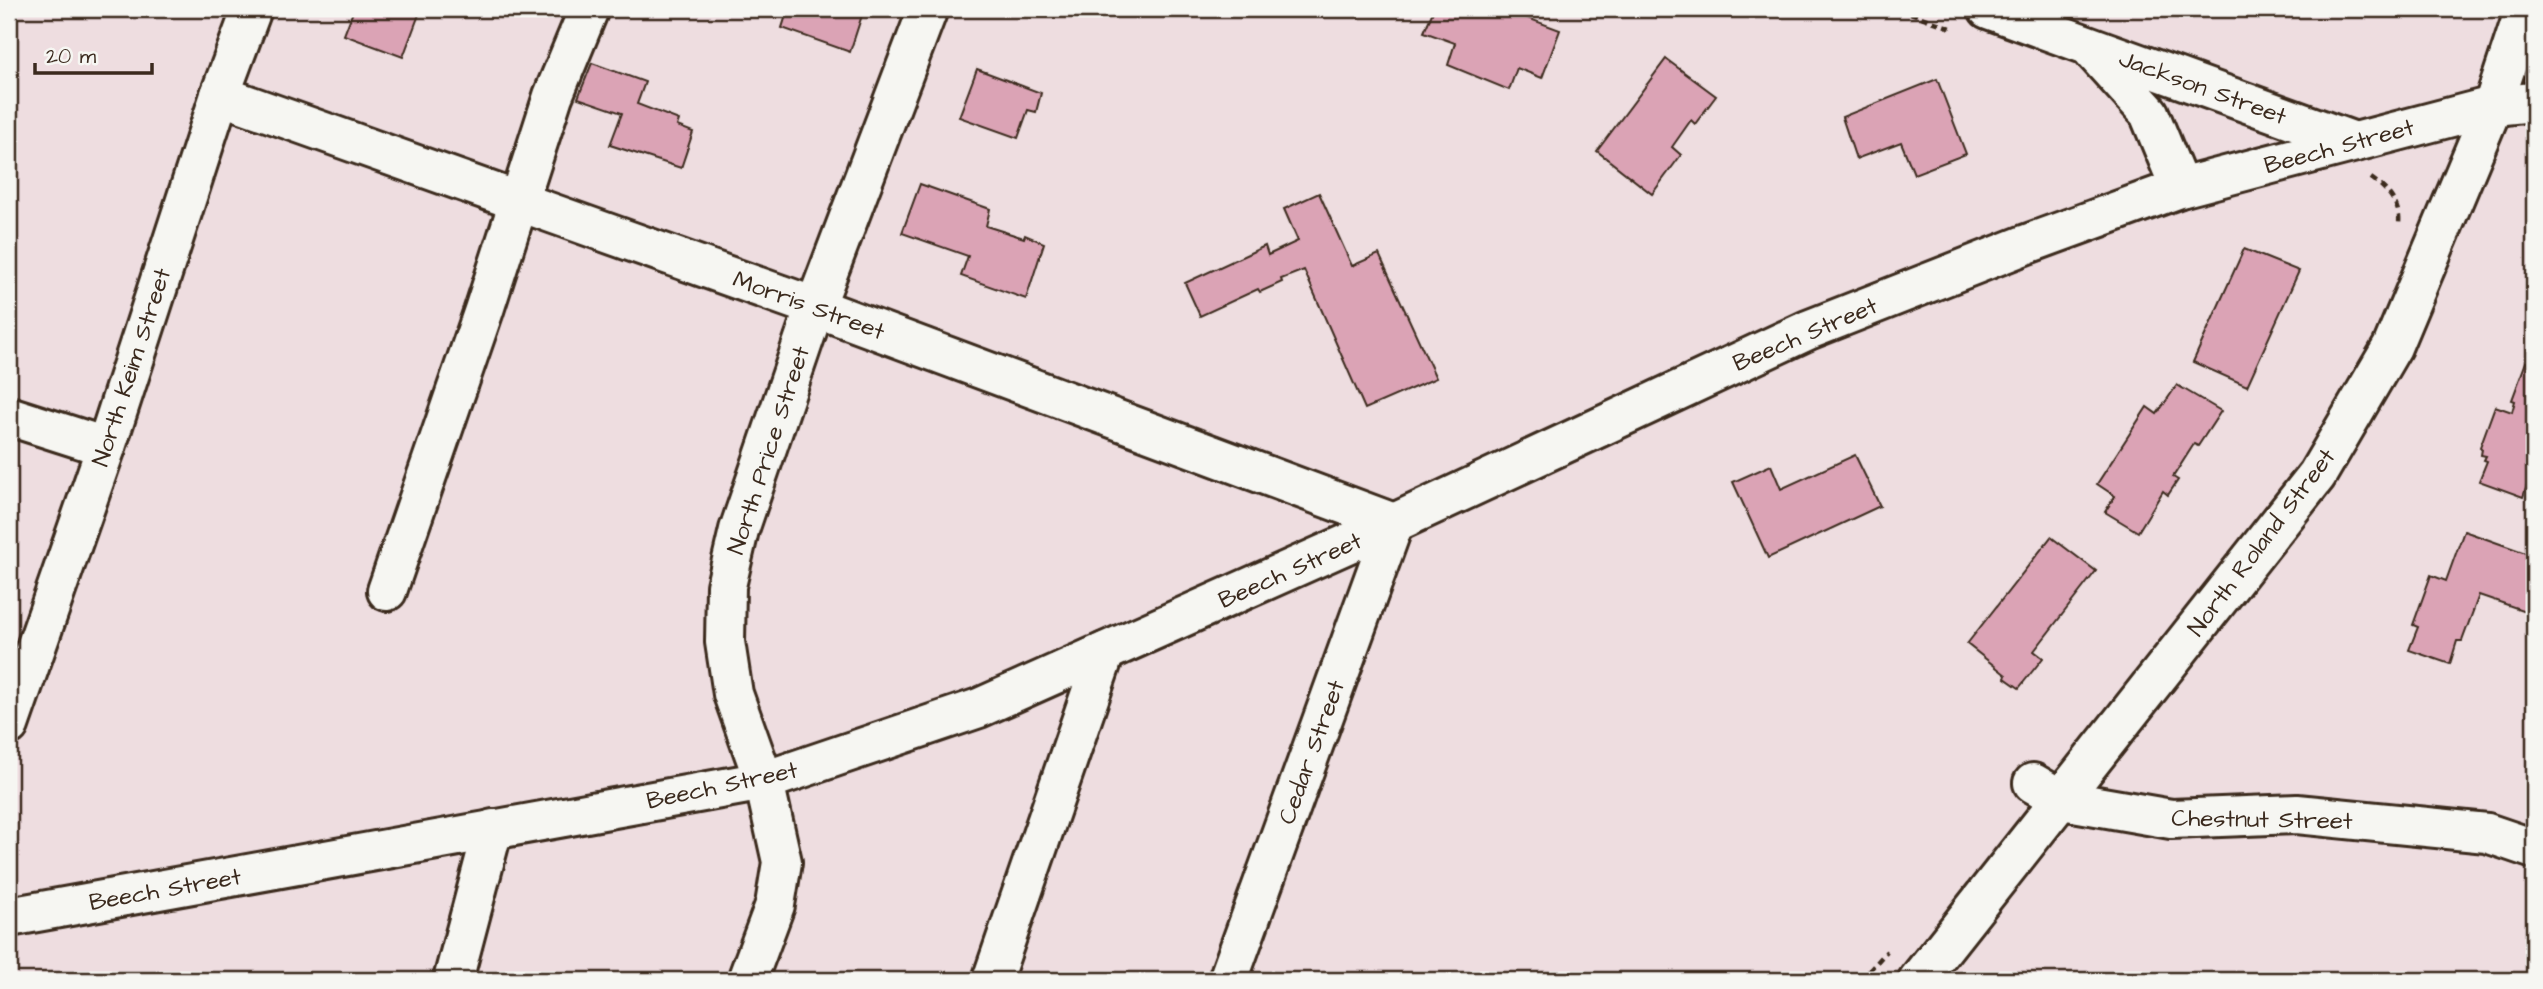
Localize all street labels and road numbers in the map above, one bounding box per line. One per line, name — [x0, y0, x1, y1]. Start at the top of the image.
street label: Jackson Street — [2114, 42, 2291, 134]
street label: Beech Street — [2261, 111, 2418, 183]
street label: Morris Street — [728, 263, 890, 349]
street label: North Keim Street — [84, 264, 180, 471]
street label: Beech Street — [1728, 289, 1883, 381]
street label: North Price Street — [719, 342, 819, 559]
street label: North Roland Street — [2180, 441, 2344, 644]
street label: Beech Street — [1213, 524, 1368, 618]
street label: Cedar Street — [1270, 675, 1354, 829]
street label: Beech Street — [643, 753, 801, 819]
street label: Chestnut Street — [2171, 801, 2353, 839]
street label: Beech Street — [87, 860, 244, 920]

